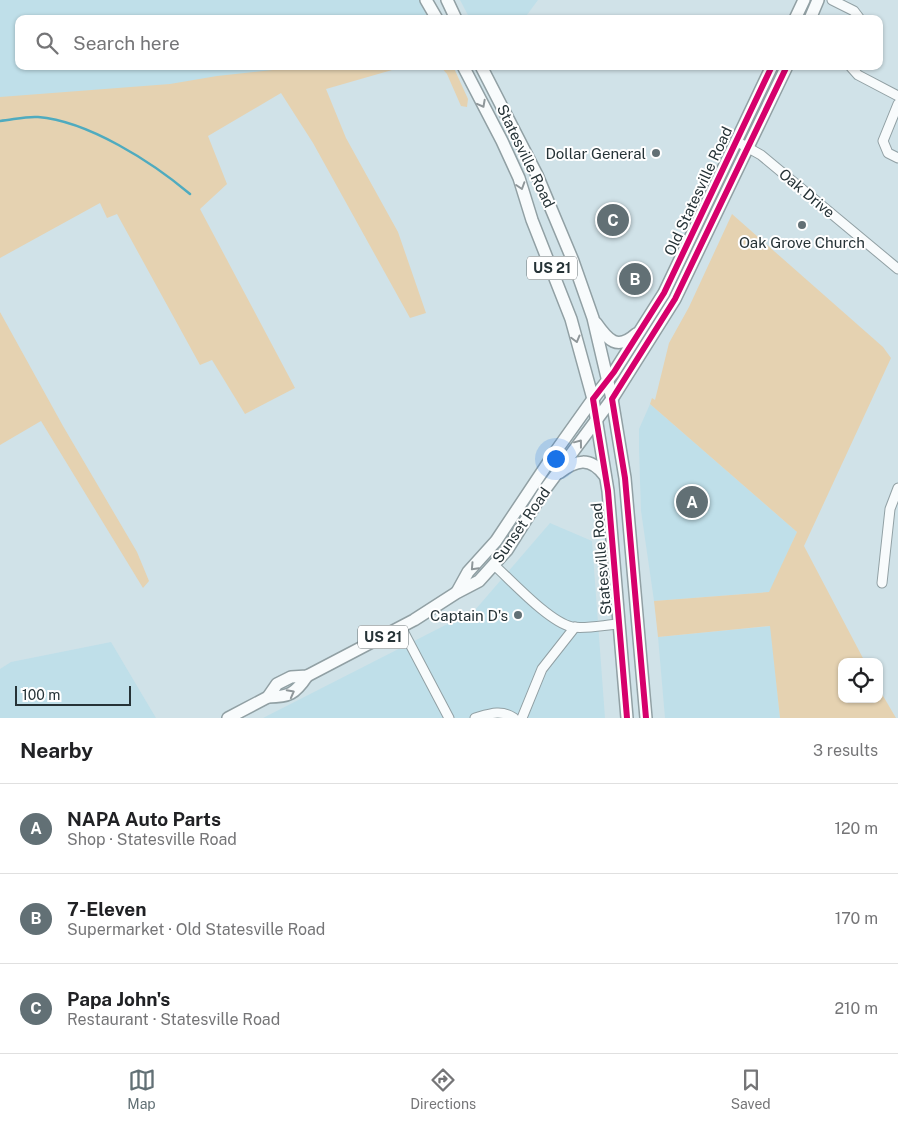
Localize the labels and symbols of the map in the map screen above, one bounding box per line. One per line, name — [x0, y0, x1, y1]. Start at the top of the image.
one-way arrow — [476, 99, 486, 108]
street label: Statesville Road — [494, 102, 558, 210]
street label: Old Statesville Road — [661, 124, 735, 258]
place label: Dollar General — [545, 145, 646, 162]
marker: Dollar General — [650, 147, 662, 159]
street label: Oak Drive — [776, 165, 838, 221]
one-way arrow — [516, 181, 526, 190]
pin: C — [597, 201, 629, 239]
marker: Oak Grove Church — [796, 219, 808, 231]
place label: Oak Grove Church — [739, 234, 865, 251]
road number: US 21 — [527, 256, 577, 280]
pin: B — [619, 260, 651, 298]
one-way arrow — [570, 335, 581, 343]
one-way arrow — [573, 440, 581, 449]
your location — [543, 446, 569, 472]
pin: A — [676, 483, 708, 521]
street label: Sunset Road — [489, 484, 553, 566]
street label: Statesville Road — [588, 502, 614, 616]
one-way arrow — [471, 562, 480, 571]
place label: Captain D's — [430, 607, 508, 624]
marker: Captain D's — [512, 609, 524, 621]
road number: US 21 — [358, 626, 408, 649]
scale bar — [15, 683, 131, 706]
one-way arrow — [286, 689, 295, 699]

